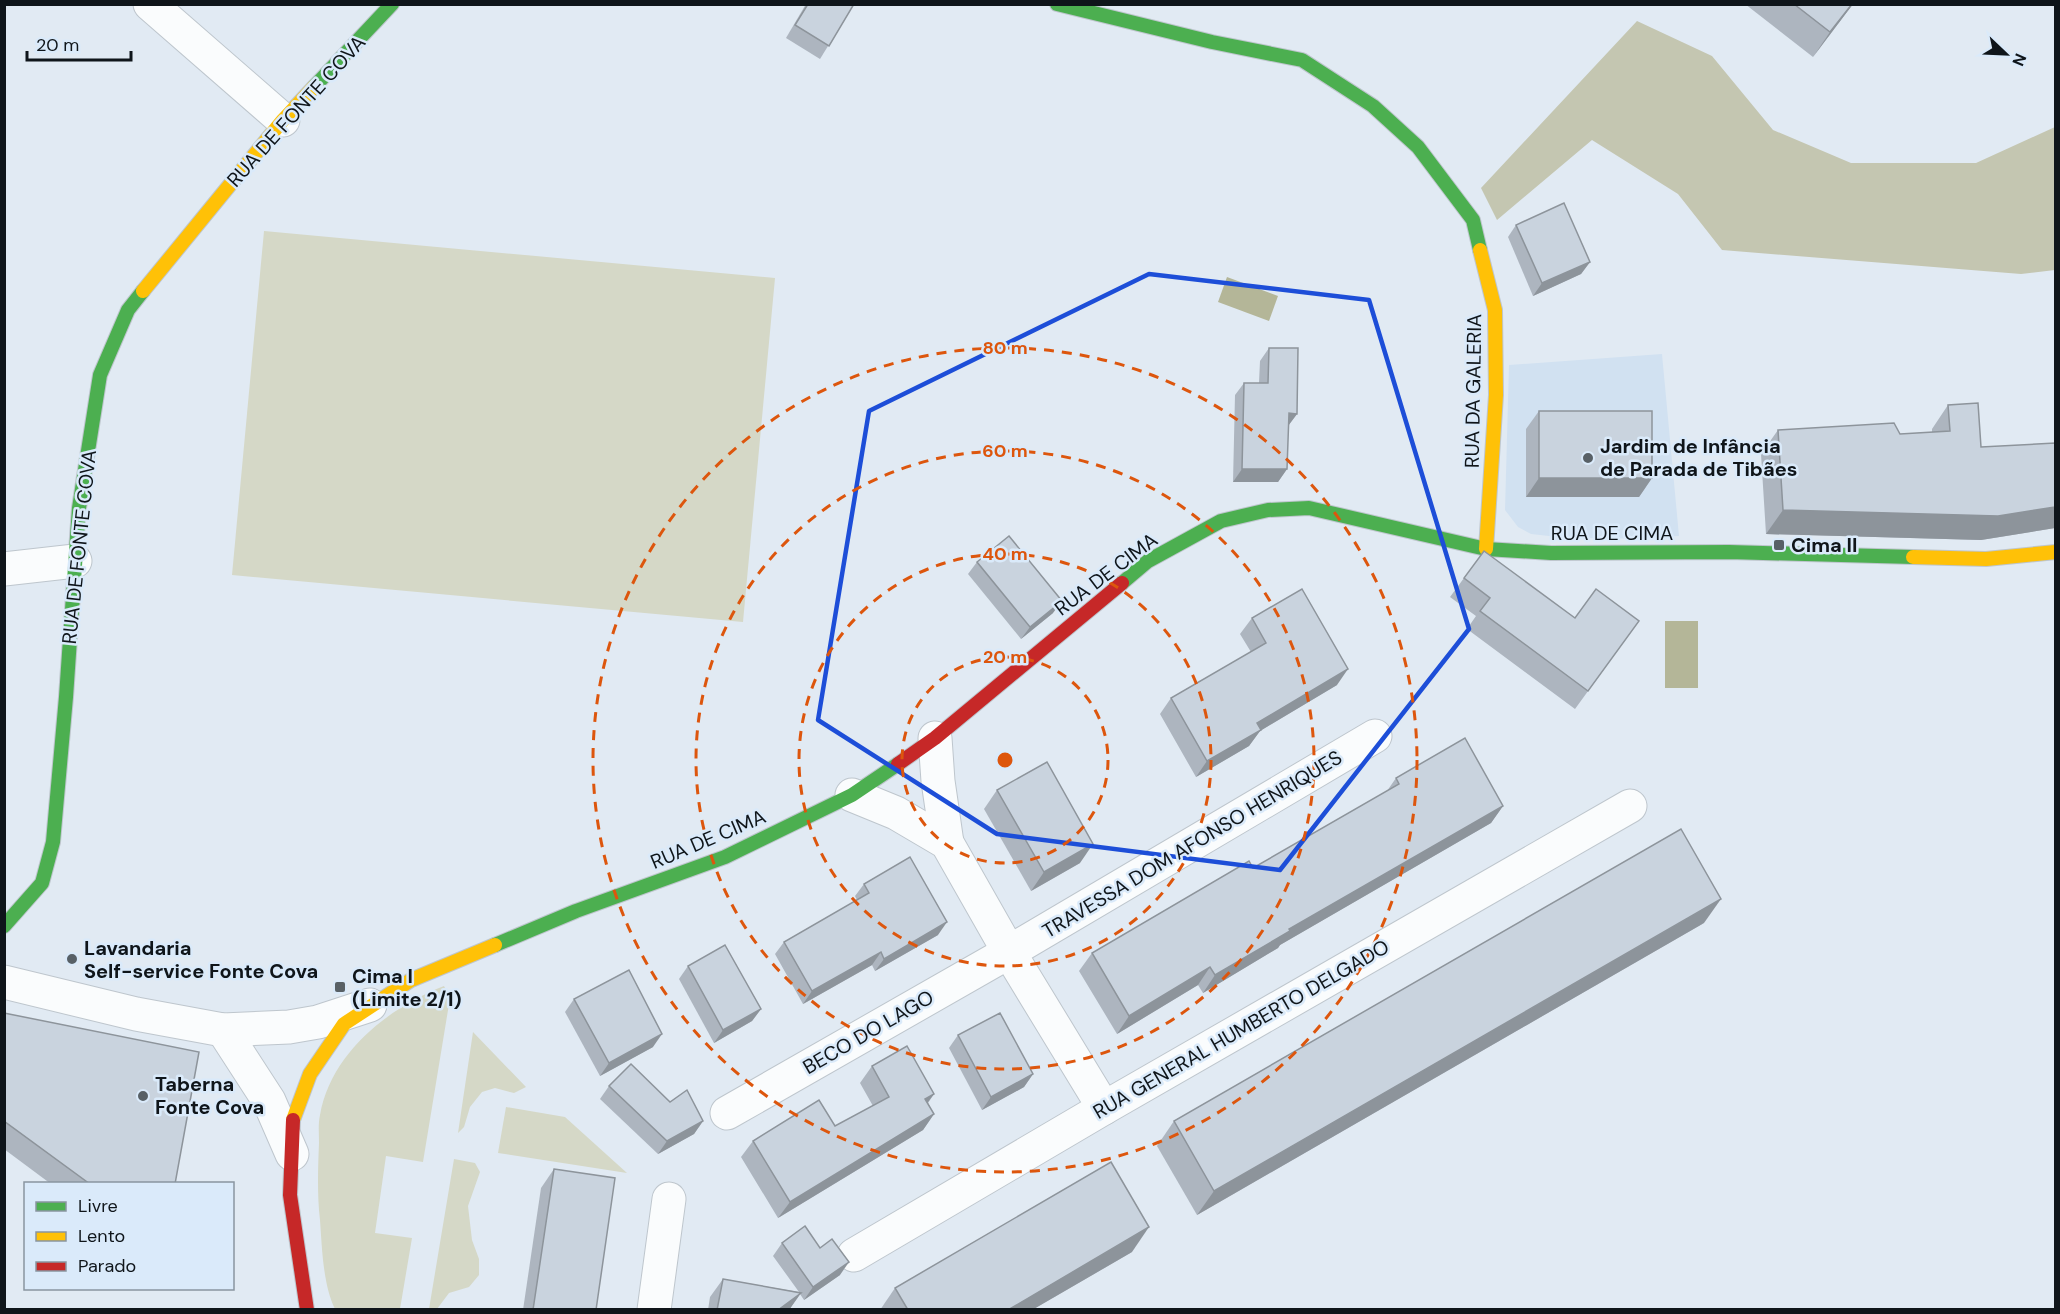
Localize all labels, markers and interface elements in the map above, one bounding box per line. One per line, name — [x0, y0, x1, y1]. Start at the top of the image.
scale bar — [27, 24, 130, 62]
north arrow — [1976, 24, 2036, 84]
street label: RUA DE FONTE COVA — [221, 30, 371, 192]
text: 20 m — [36, 33, 79, 57]
text: N — [2007, 50, 2031, 69]
street label: RUA DA GALERIA — [1459, 314, 1487, 468]
text: 80 m — [982, 336, 1028, 360]
place label: Jardim de Infância de Parada de Tibães — [1600, 433, 1797, 482]
text: 60 m — [982, 439, 1028, 463]
street label: RUA DE FONTE COVA — [56, 449, 102, 645]
marker: Jardim de Infância de Parada de Tibães — [1581, 451, 1595, 465]
street label: RUA DE CIMA — [1551, 520, 1673, 546]
street label: RUA DE CIMA — [1049, 527, 1163, 621]
place label: Cima II — [1791, 532, 1857, 558]
marker: Cima II — [1772, 538, 1786, 552]
text: 40 m — [982, 542, 1028, 566]
text: 20 m — [983, 645, 1027, 669]
street label: TRAVESSA DOM AFONSO HENRIQUES — [1038, 744, 1346, 944]
centre of rings — [995, 750, 1015, 770]
street label: RUA DE CIMA — [647, 803, 769, 875]
street label: RUA GENERAL HUMBERTO DELGADO — [1088, 933, 1394, 1125]
place label: Lavandaria Self-service Fonte Cova — [84, 935, 318, 984]
marker: Lavandaria Self-service Fonte Cova — [65, 952, 79, 966]
place label: Cima I (Limite 2/1) — [352, 963, 462, 1012]
marker: Cima I (Limite 2/1) — [333, 980, 347, 994]
street label: BECO DO LAGO — [798, 984, 938, 1080]
place label: Taberna Fonte Cova — [155, 1071, 264, 1120]
marker: Taberna Fonte Cova — [136, 1089, 150, 1103]
legend — [24, 1182, 234, 1290]
text: Livre — [78, 1194, 118, 1218]
text: Lento — [78, 1224, 125, 1248]
text: Parado — [78, 1254, 136, 1278]

